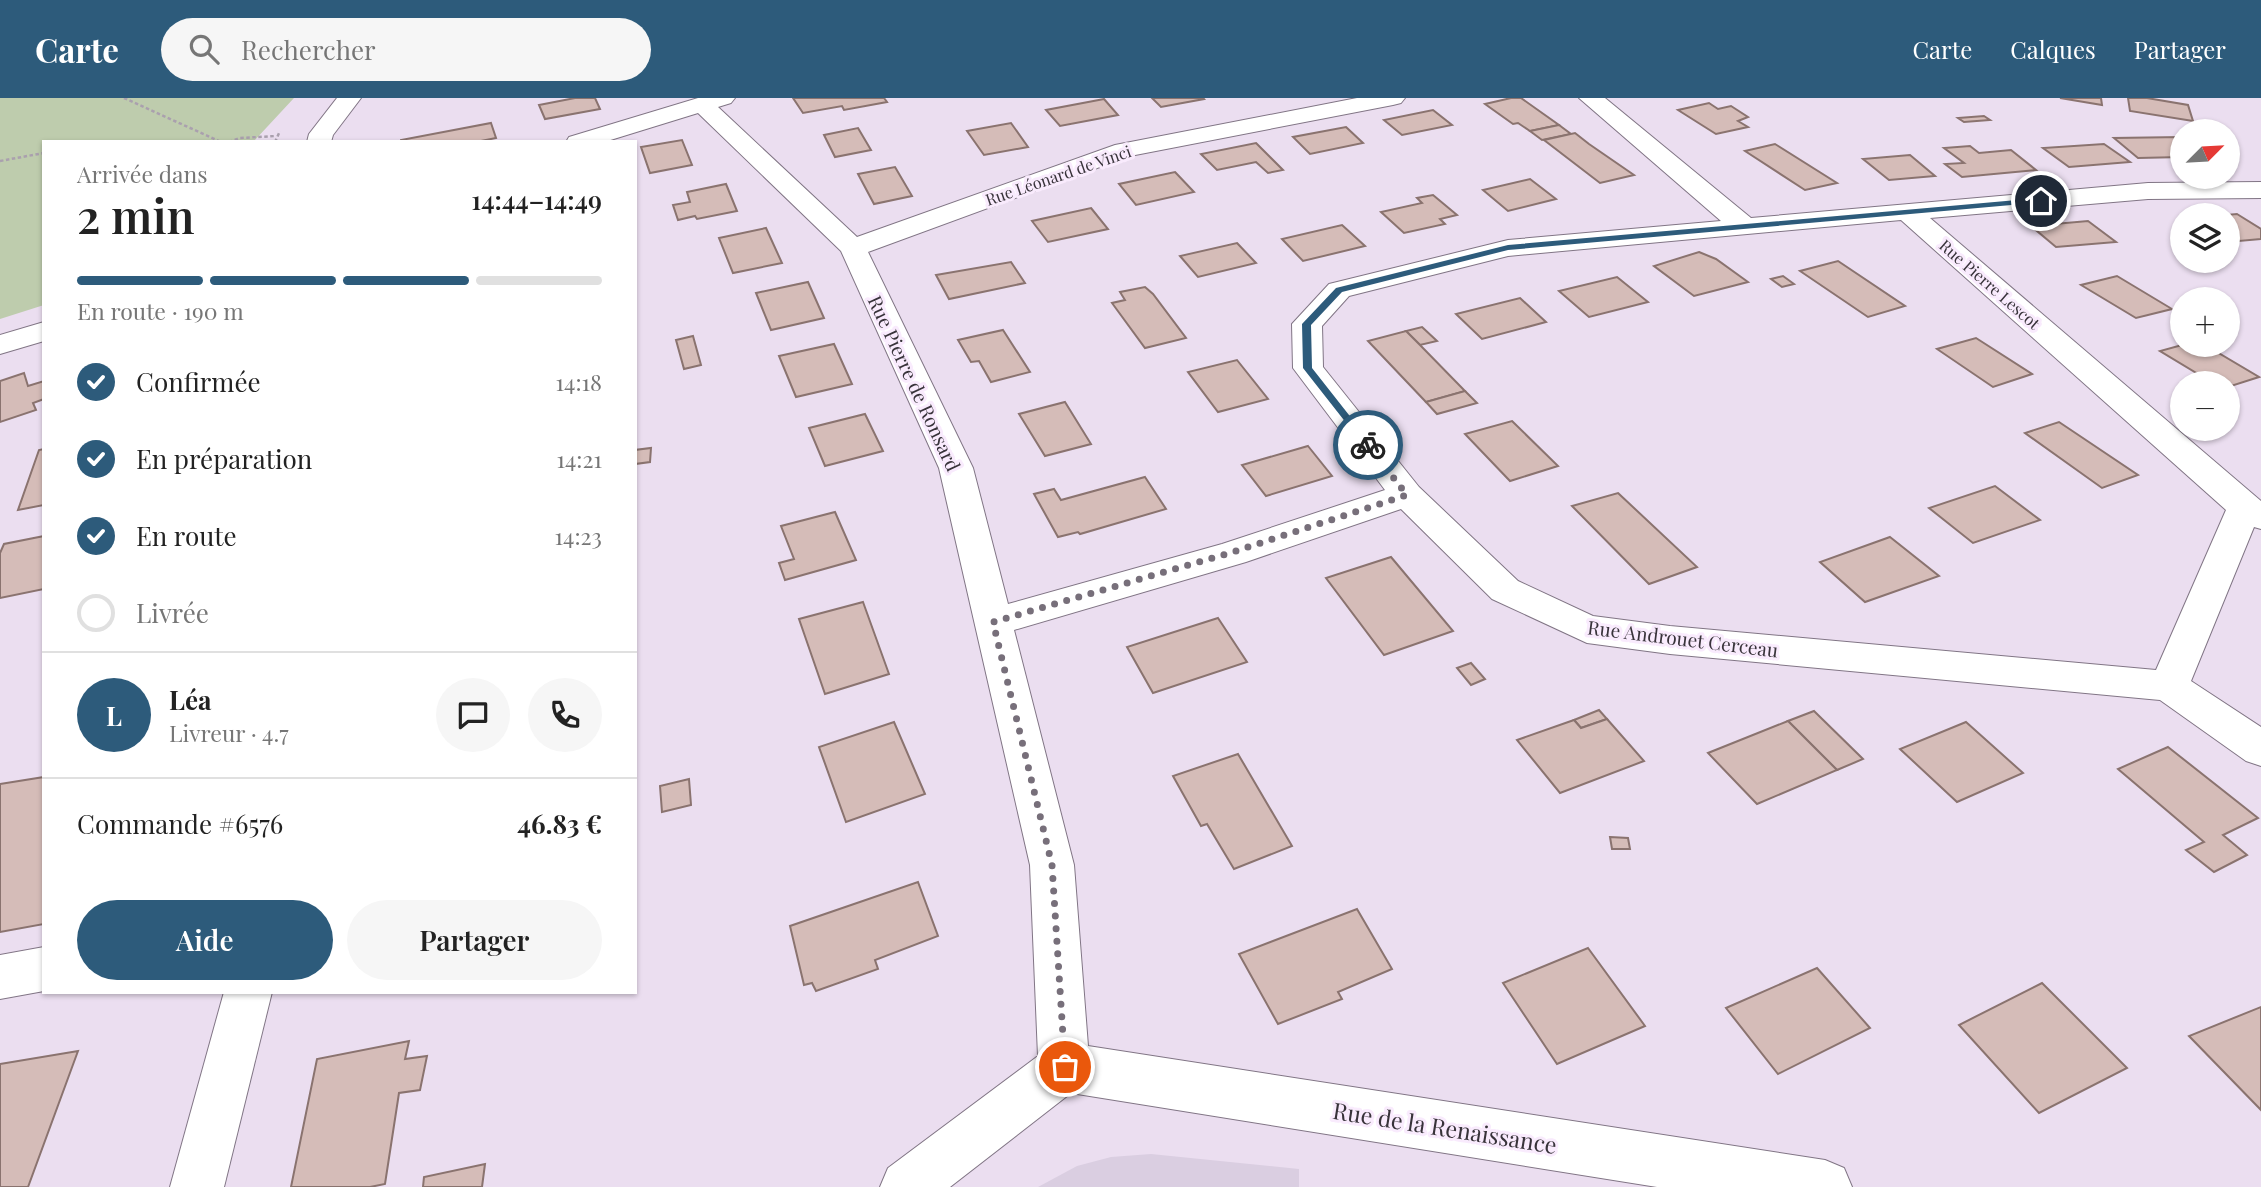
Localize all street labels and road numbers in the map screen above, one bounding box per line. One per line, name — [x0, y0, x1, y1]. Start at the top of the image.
street label: Rue Léonard de Vinci — [982, 140, 1134, 210]
street label: Rue Pierre Lescot — [1935, 234, 2045, 334]
street label: Rue Pierre de Ronsard — [863, 291, 967, 475]
street label: Rue Androuet Cerceau — [1586, 613, 1780, 663]
street label: Rue de la Renaissance — [1331, 1094, 1559, 1160]

